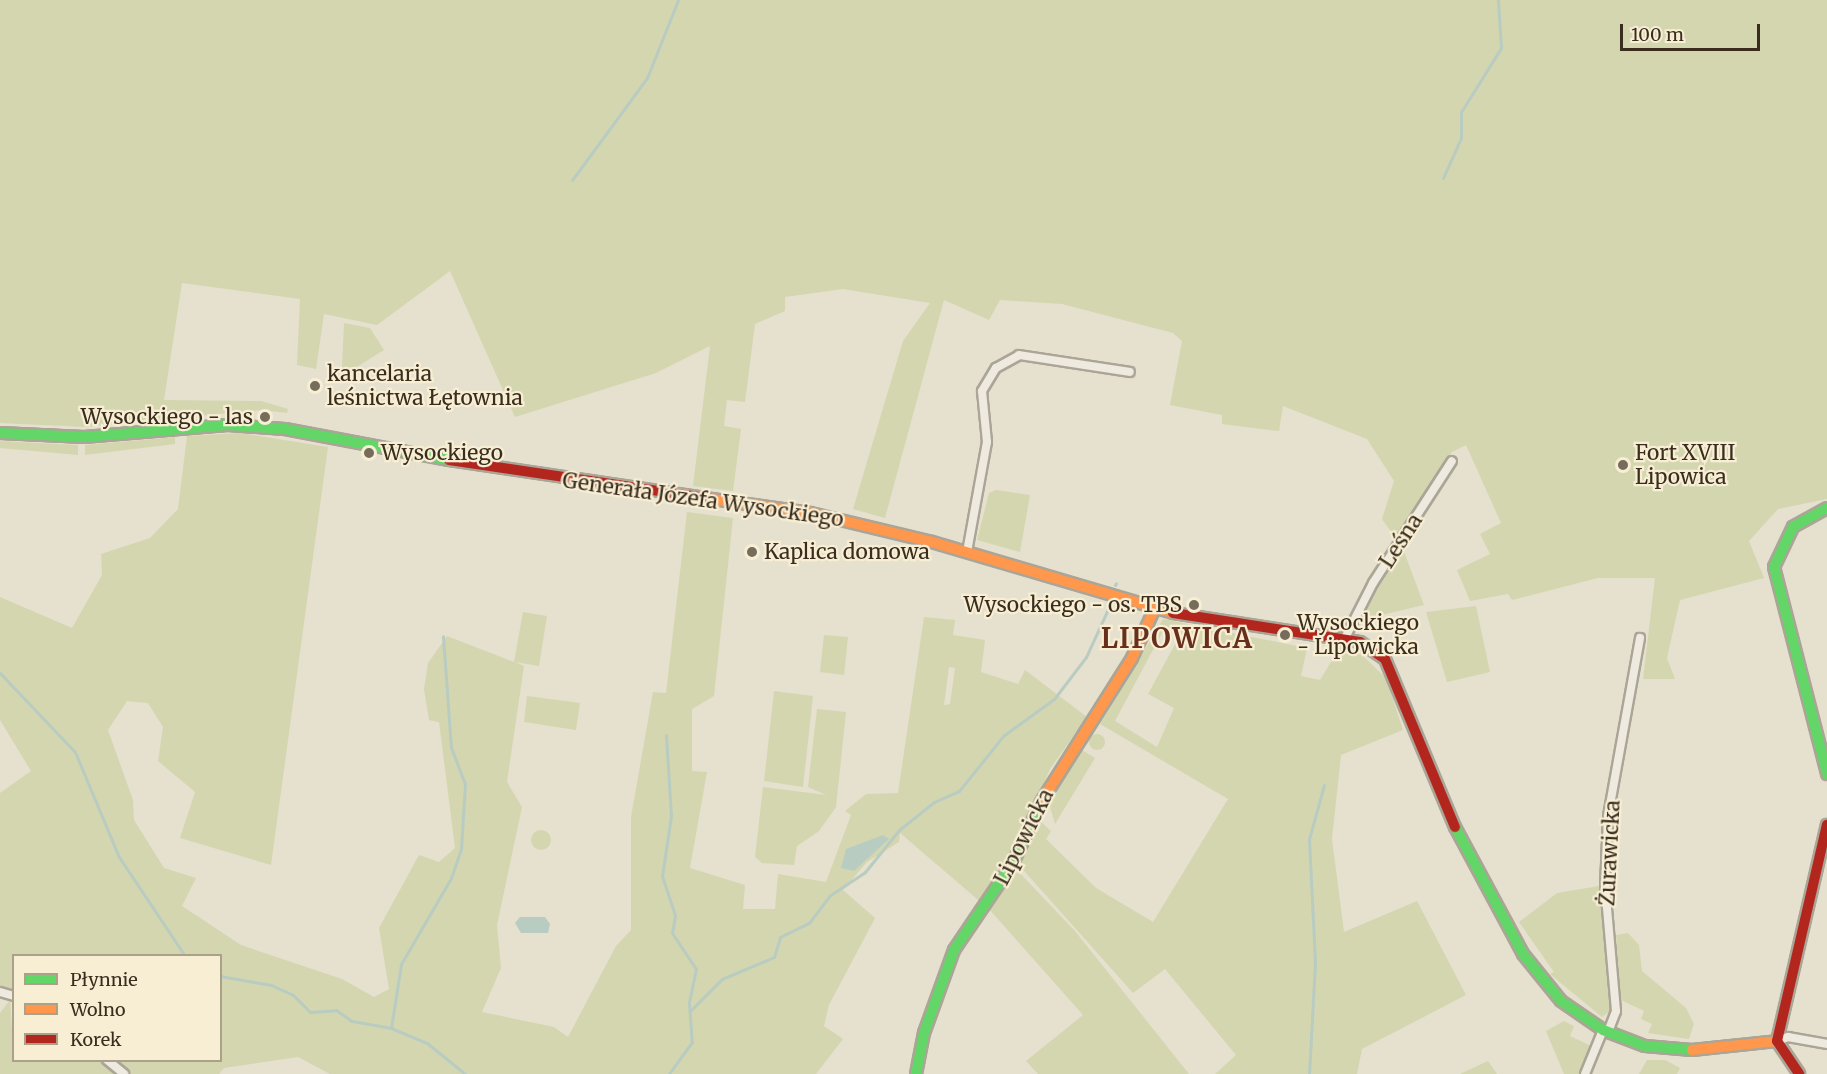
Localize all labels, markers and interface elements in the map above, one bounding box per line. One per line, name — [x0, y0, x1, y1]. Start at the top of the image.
scale bar — [1623, 12, 1762, 50]
text: 100 m — [1631, 23, 1684, 46]
place label: kancelaria leśnictwa Łętownia — [327, 361, 523, 411]
marker: kancelaria leśnictwa Łętownia — [308, 379, 322, 393]
place label: Wysockiego - las — [81, 404, 253, 430]
marker: Wysockiego - las — [258, 410, 272, 424]
place label: Wysockiego — [381, 440, 503, 466]
place label: Fort XVIII Lipowica — [1635, 440, 1735, 490]
marker: Wysockiego — [362, 446, 376, 460]
marker: Fort XVIII Lipowica — [1616, 458, 1630, 472]
street label: Generała Józefa Wysockiego — [561, 468, 845, 532]
street label: Leśna — [1374, 509, 1428, 573]
place label: Kaplica domowa — [764, 539, 930, 565]
marker: Kaplica domowa — [745, 545, 759, 559]
place label: Wysockiego - os. TBS — [964, 592, 1182, 618]
marker: Wysockiego - os. TBS — [1187, 598, 1201, 612]
place label: Wysockiego - Lipowicka — [1297, 610, 1419, 660]
district label: LIPOWICA — [1101, 623, 1253, 655]
marker: Wysockiego - Lipowicka — [1278, 628, 1292, 642]
street label: Lipowicka — [989, 785, 1059, 889]
street label: Żurawicka — [1595, 799, 1625, 907]
legend — [12, 954, 222, 1062]
text: Płynnie — [70, 968, 138, 991]
text: Wolno — [70, 998, 126, 1021]
text: Korek — [70, 1028, 121, 1051]

